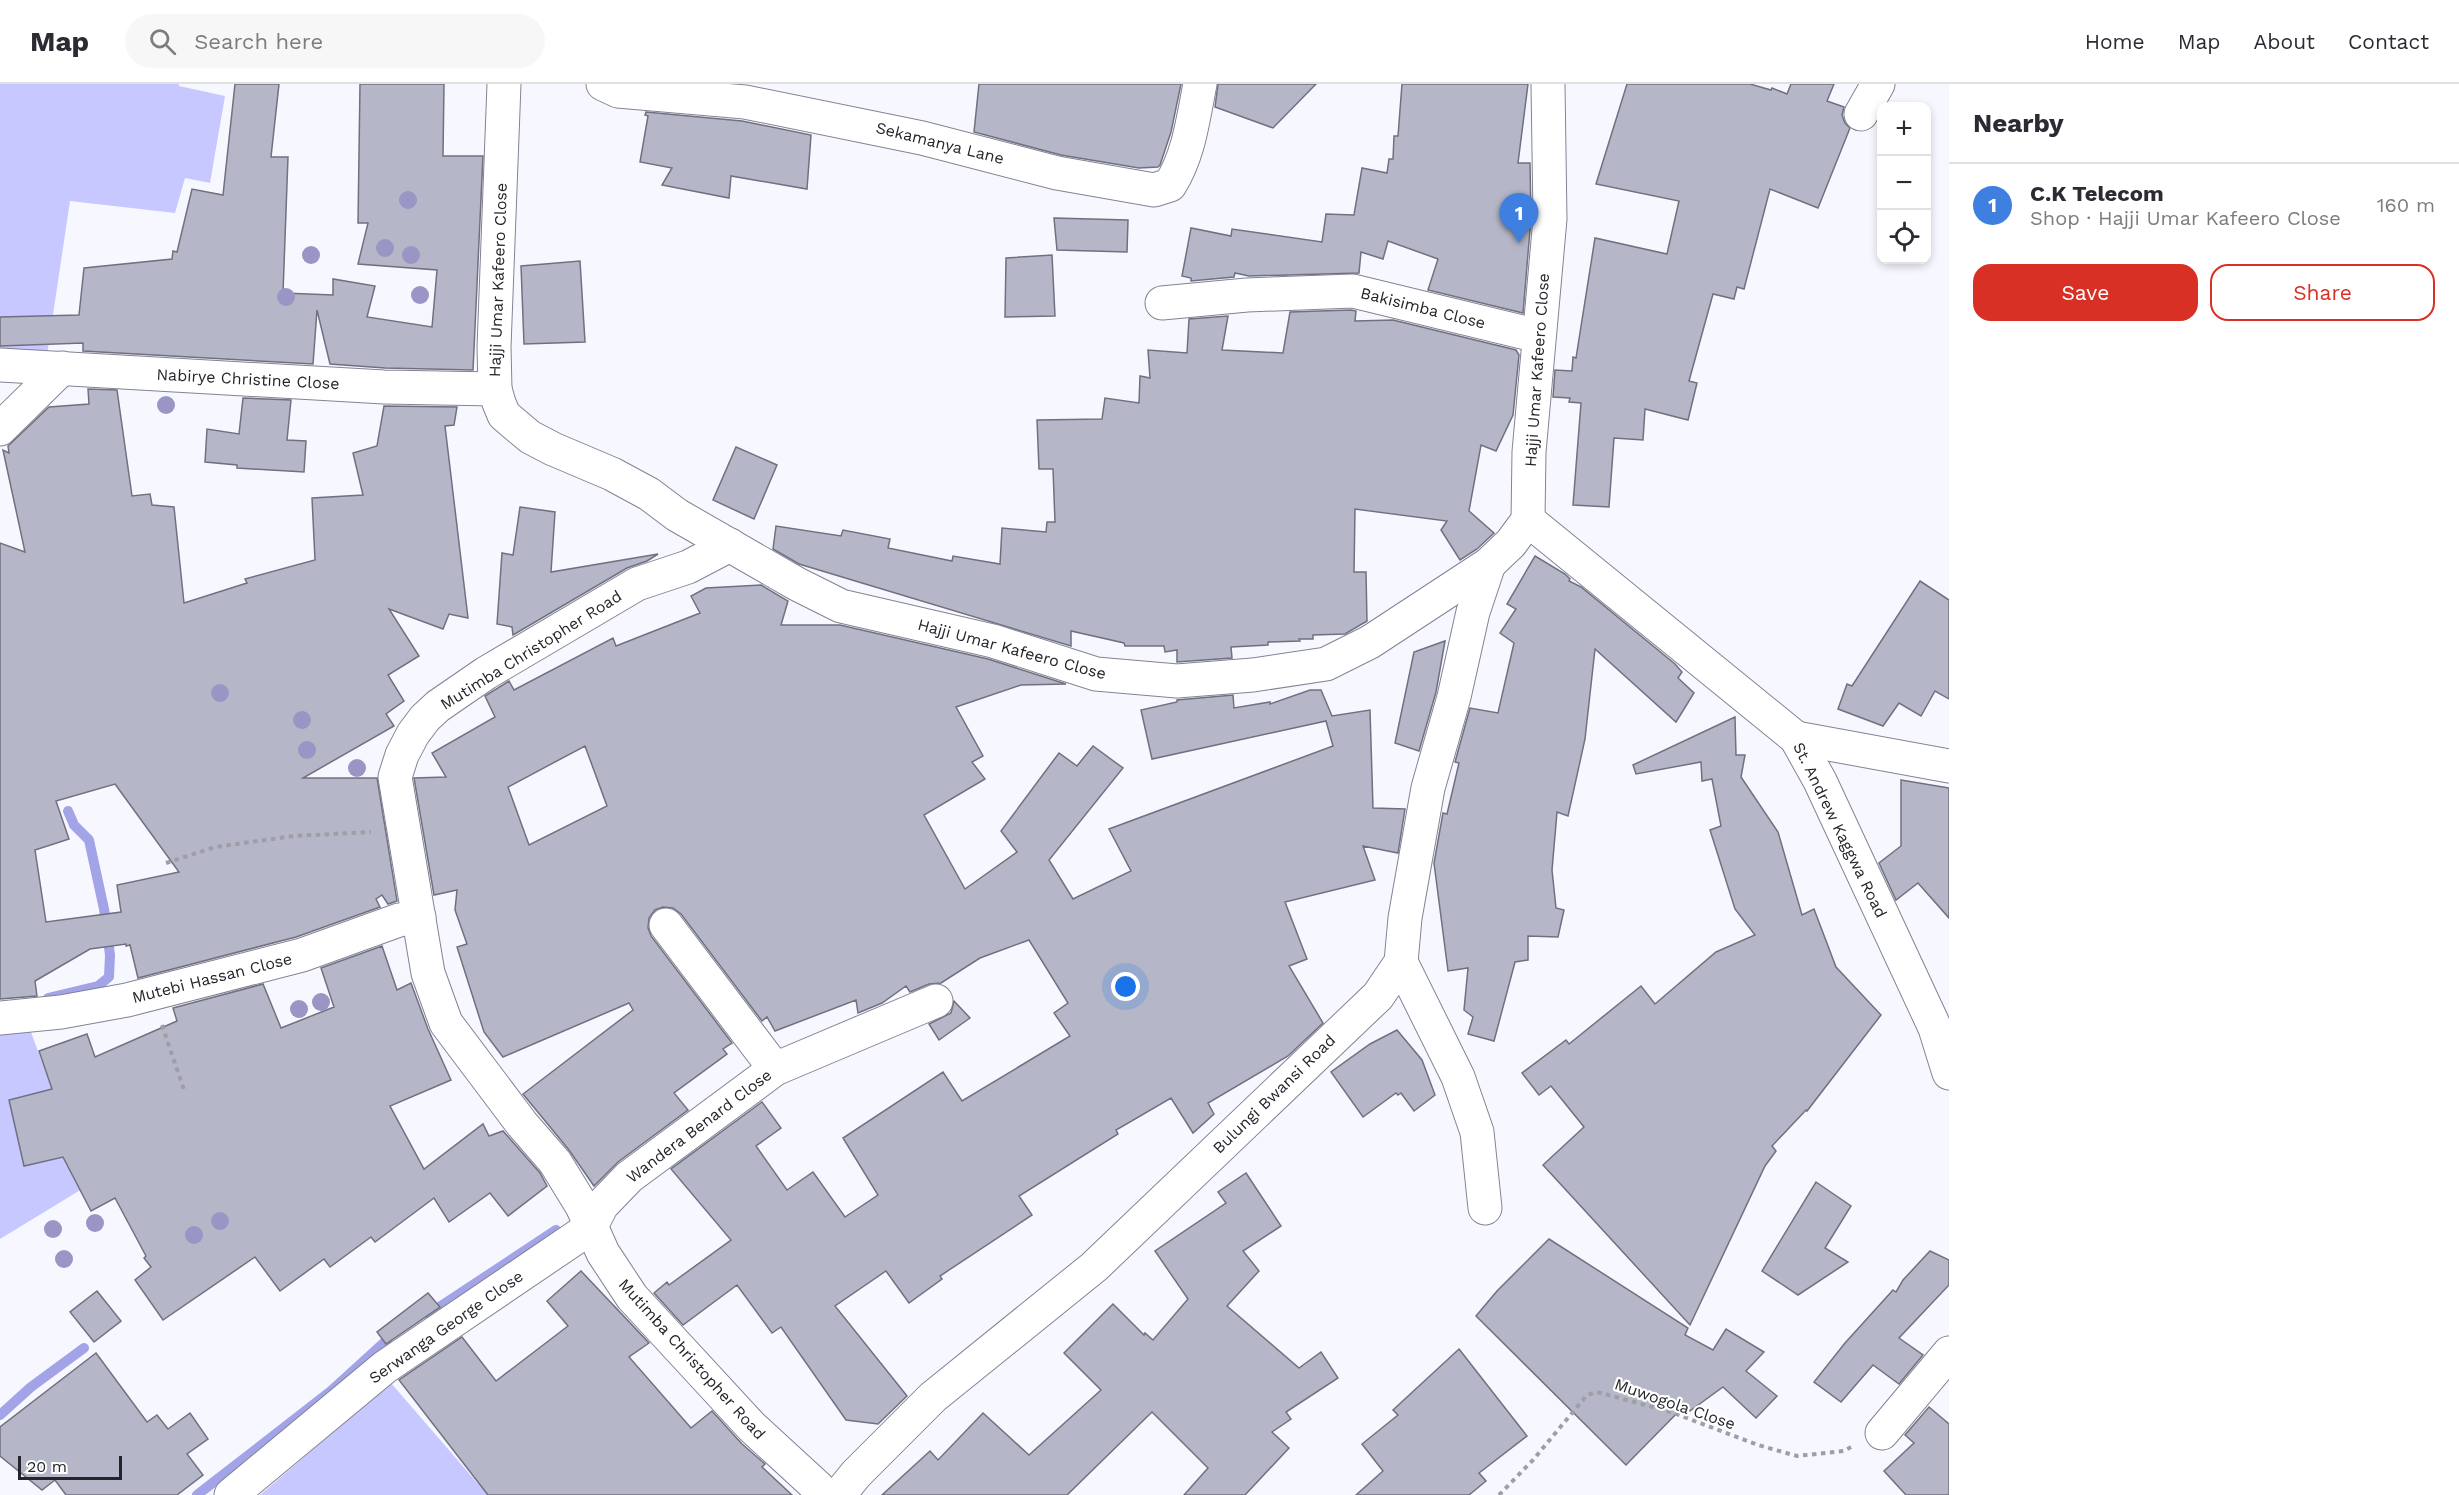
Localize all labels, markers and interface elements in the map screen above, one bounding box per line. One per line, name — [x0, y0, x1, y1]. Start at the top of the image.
search box — [125, 14, 545, 68]
text: Map — [30, 25, 89, 58]
icon: search — [146, 25, 179, 58]
text: Search here — [194, 29, 323, 54]
text: Home — [2085, 29, 2145, 54]
text: Map — [2178, 29, 2221, 54]
text: About — [2254, 29, 2315, 54]
text: Contact — [2348, 29, 2429, 54]
map controls — [1877, 102, 1931, 264]
button: + — [1877, 102, 1931, 156]
text: Nearby — [1973, 108, 2064, 138]
street label: Sekamanya Lane — [874, 118, 1006, 168]
button: − — [1877, 156, 1931, 210]
text: C.K Telecom — [2030, 181, 2164, 206]
street label: Hajji Umar Kafeero Close — [485, 183, 511, 377]
text: 1 — [1988, 193, 1997, 217]
text: 160 m — [2377, 193, 2435, 217]
pin: 1 — [1500, 194, 1538, 243]
text: Shop · Hajji Umar Kafeero Close — [2030, 206, 2341, 230]
button: locate — [1877, 210, 1931, 264]
button: Save — [1973, 264, 2198, 321]
button: Share — [2210, 264, 2435, 321]
street label: Hajji Umar Kafeero Close — [1521, 272, 1553, 468]
street label: Bakisimba Close — [1359, 283, 1487, 333]
street label: Nabirye Christine Close — [156, 365, 340, 393]
street label: Mutimba Christopher Road — [437, 586, 625, 714]
street label: Hajji Umar Kafeero Close — [916, 615, 1108, 683]
street label: St. Andrew Kaggwa Road — [1789, 739, 1891, 921]
street label: Mutebi Hassan Close — [130, 949, 294, 1007]
your location — [1111, 972, 1140, 1001]
street label: Bulungi Bwansi Road — [1209, 1031, 1339, 1157]
street label: Wandera Benard Close — [623, 1065, 775, 1187]
street label: Serwanga George Close — [365, 1267, 527, 1387]
street label: Mutimba Christopher Road — [615, 1275, 769, 1443]
street label: Muwogola Close — [1612, 1374, 1738, 1434]
scale bar — [18, 1453, 122, 1480]
text: 20 m — [27, 1457, 67, 1476]

